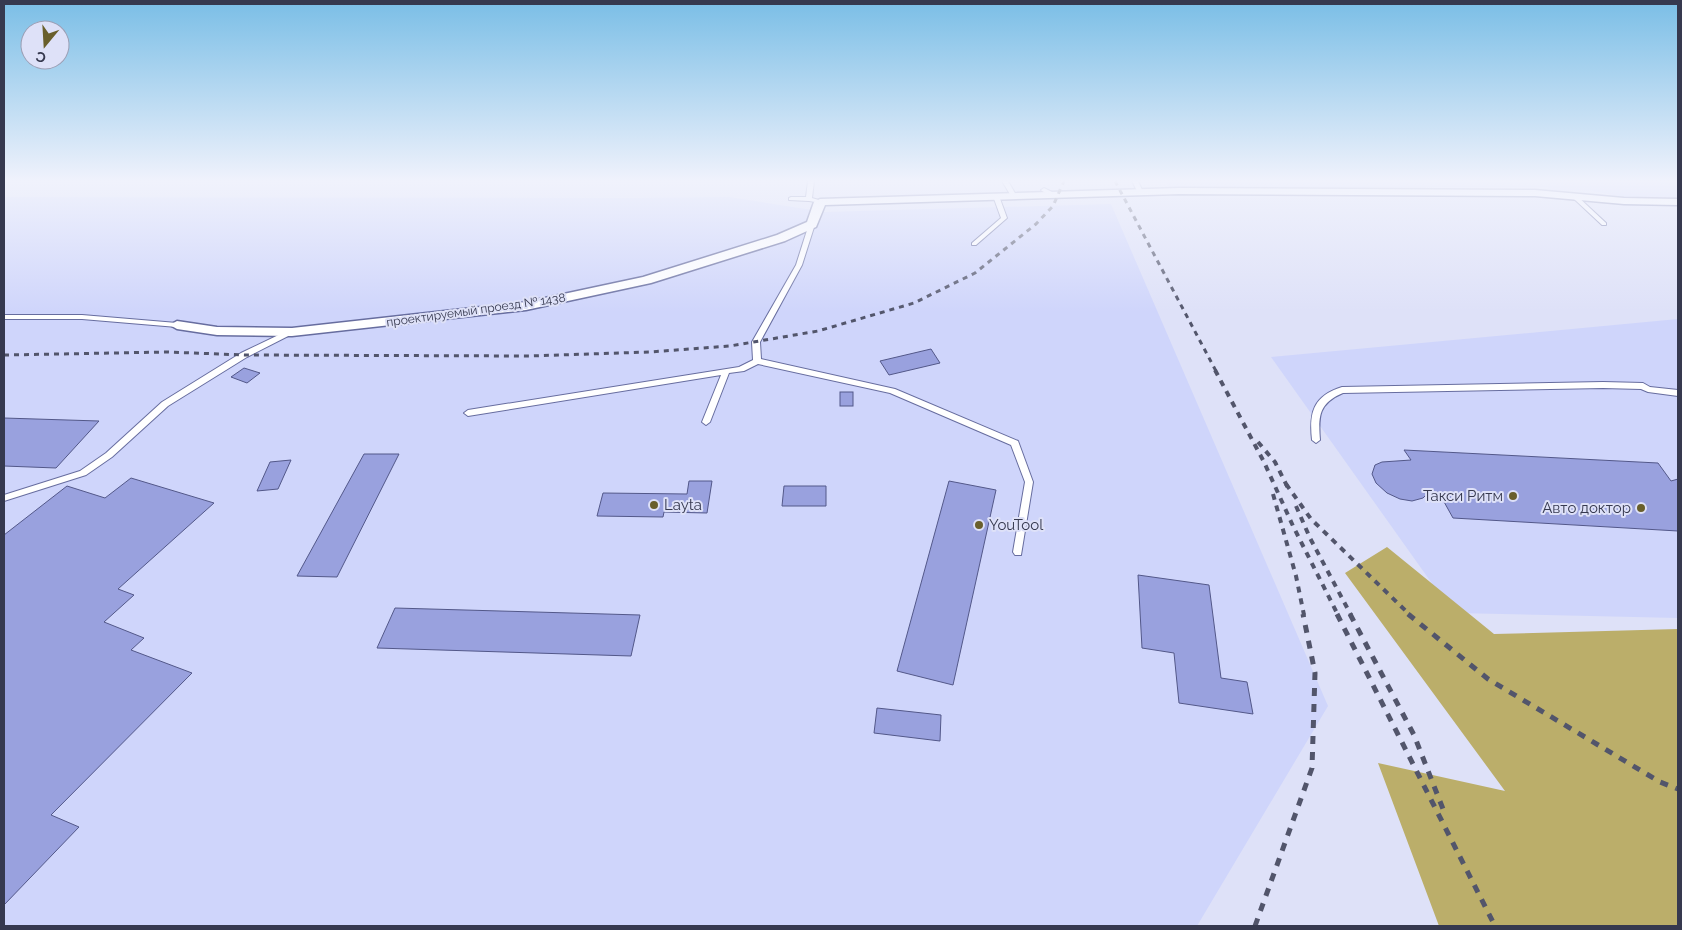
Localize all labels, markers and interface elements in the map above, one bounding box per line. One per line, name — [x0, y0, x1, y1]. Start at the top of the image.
north arrow — [20, 20, 70, 70]
text: С — [34, 48, 48, 66]
street label: проектируемый проезд № 1438 — [386, 290, 566, 330]
place label: Такси Ритм — [1423, 487, 1503, 505]
marker: Такси Ритм — [1507, 490, 1519, 502]
place label: Layta — [664, 496, 702, 514]
marker: Layta — [648, 499, 660, 511]
place label: Авто доктор — [1542, 499, 1631, 517]
marker: Авто доктор — [1635, 502, 1647, 514]
place label: YouTool — [989, 516, 1044, 534]
marker: YouTool — [973, 519, 985, 531]

